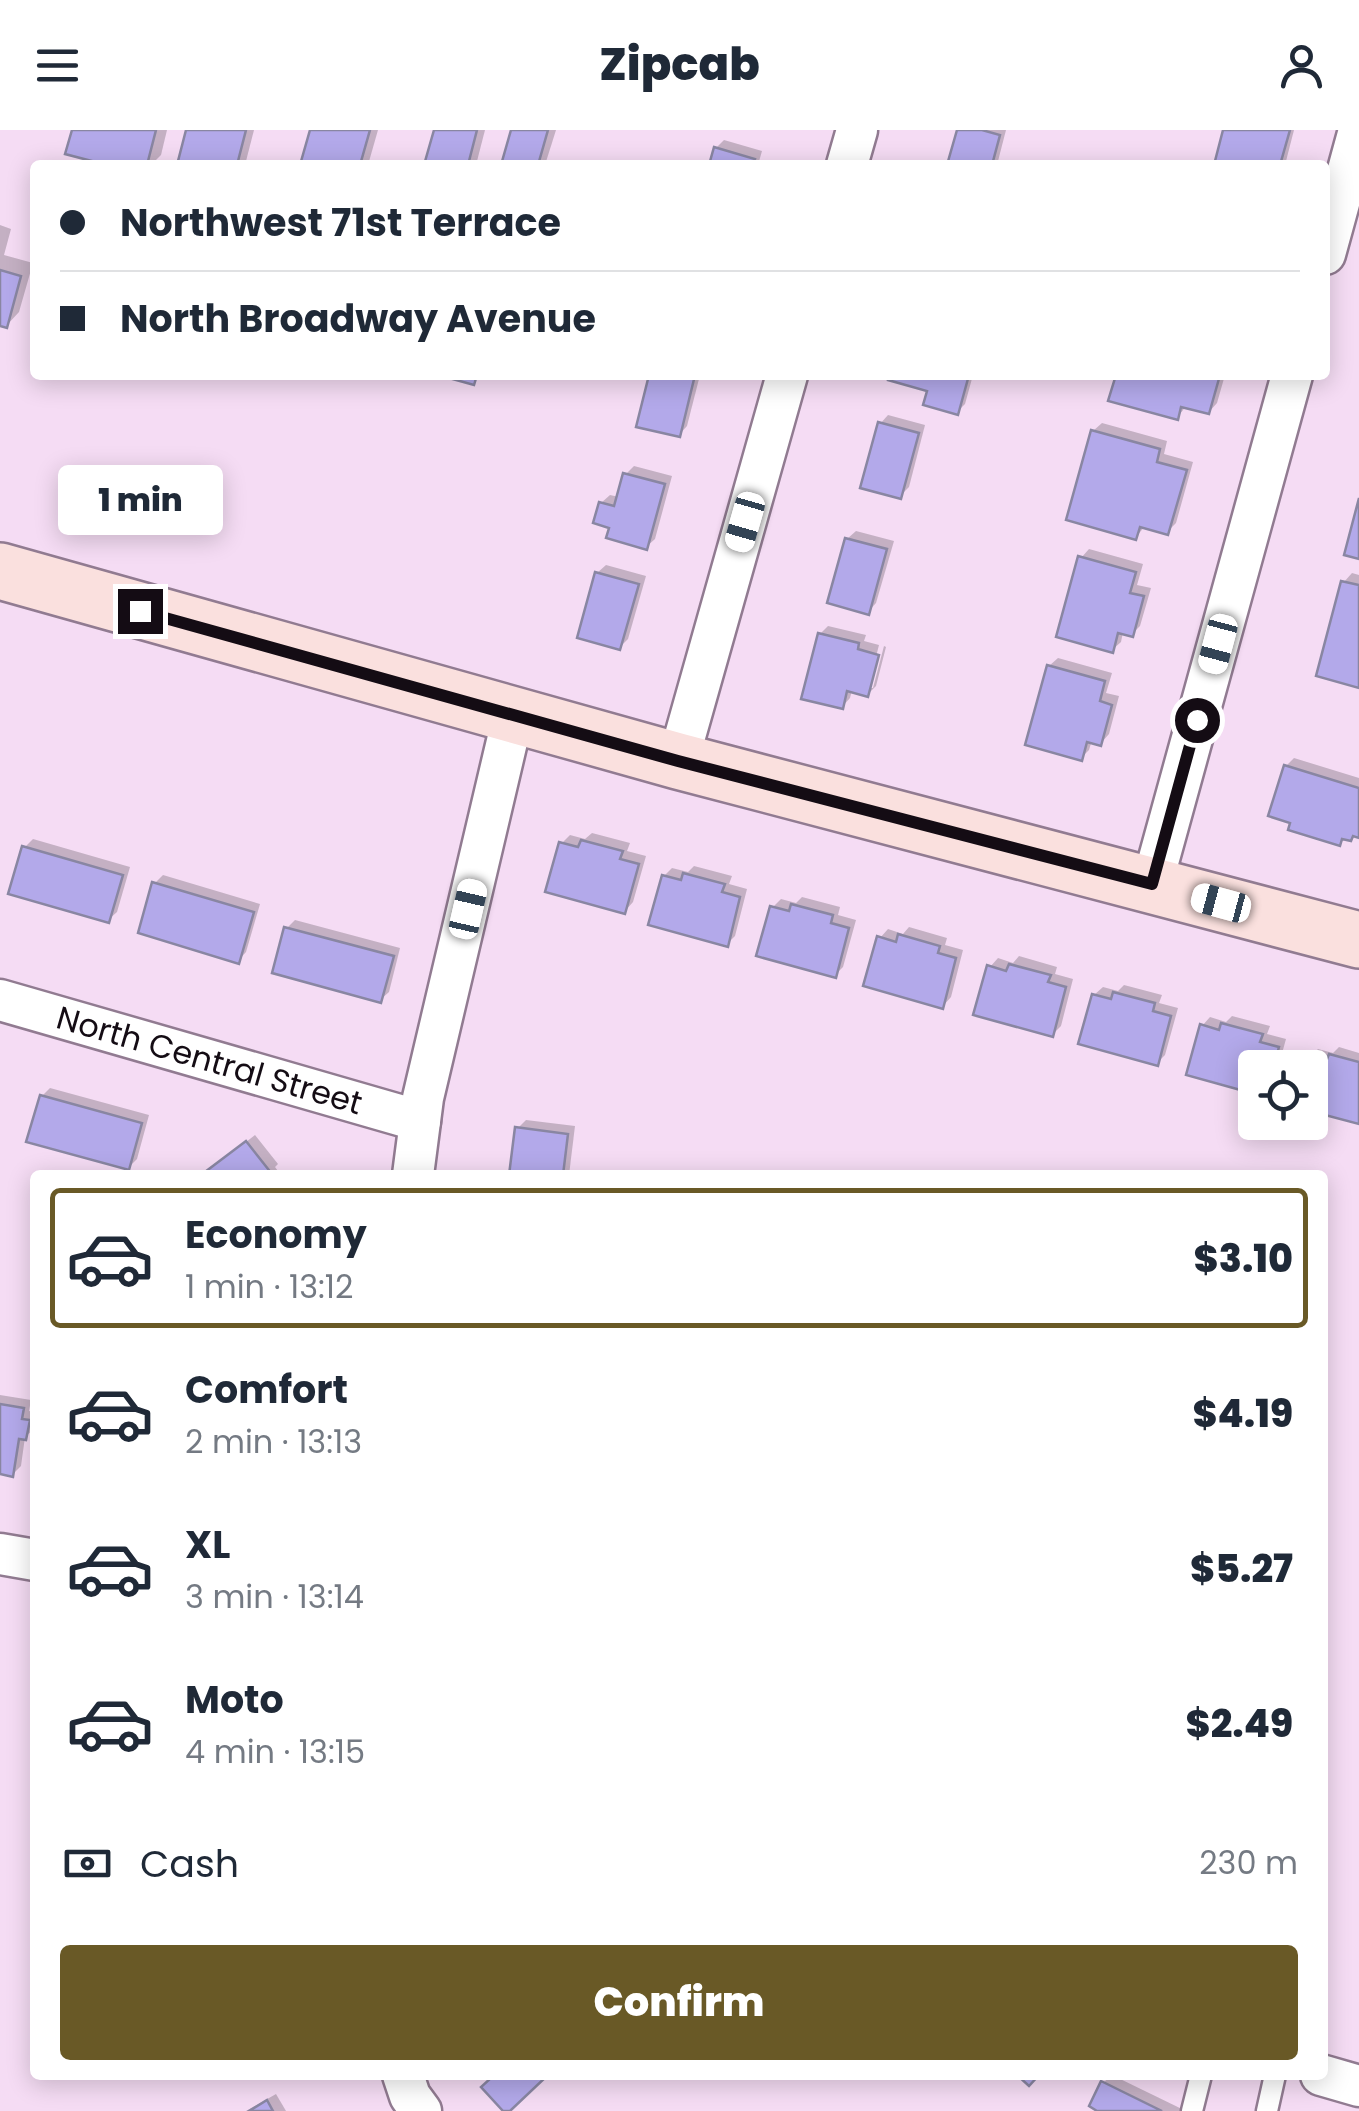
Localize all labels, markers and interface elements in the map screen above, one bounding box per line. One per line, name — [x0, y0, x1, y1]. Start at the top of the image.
text: Zipcab — [599, 33, 760, 96]
icon: menu — [30, 38, 85, 93]
icon: person — [1274, 38, 1329, 93]
text: Northwest 71st Terrace — [120, 196, 561, 249]
text: North Broadway Avenue — [120, 292, 596, 345]
callout: 1 min — [58, 466, 222, 536]
text: 1 min — [98, 477, 183, 522]
car — [722, 489, 768, 555]
route end — [118, 589, 163, 634]
car — [1196, 611, 1240, 677]
route start — [1175, 698, 1220, 743]
car — [447, 876, 489, 942]
car — [1188, 881, 1254, 925]
street label: North Central Street — [52, 995, 368, 1125]
map controls — [1238, 1050, 1328, 1140]
button: locate — [1238, 1050, 1328, 1140]
text: Economy — [185, 1208, 367, 1261]
icon: car — [65, 1213, 155, 1303]
text: $3.10 — [1194, 1232, 1293, 1285]
text: 1 min · 13:12 — [185, 1264, 354, 1309]
text: Comfort — [185, 1363, 348, 1416]
icon: car — [65, 1368, 155, 1458]
text: $4.19 — [1192, 1387, 1293, 1440]
text: 2 min · 13:13 — [185, 1419, 362, 1464]
text: XL — [185, 1518, 230, 1571]
icon: car — [65, 1523, 155, 1613]
text: $5.27 — [1190, 1542, 1293, 1595]
text: 3 min · 13:14 — [185, 1574, 364, 1619]
text: Moto — [185, 1673, 284, 1726]
icon: car — [65, 1678, 155, 1768]
text: $2.49 — [1186, 1697, 1293, 1750]
text: 4 min · 13:15 — [185, 1729, 365, 1774]
icon: cash — [60, 1836, 115, 1891]
text: Cash — [140, 1837, 239, 1890]
text: 230 m — [1199, 1840, 1298, 1885]
button: Confirm — [60, 1945, 1298, 2060]

